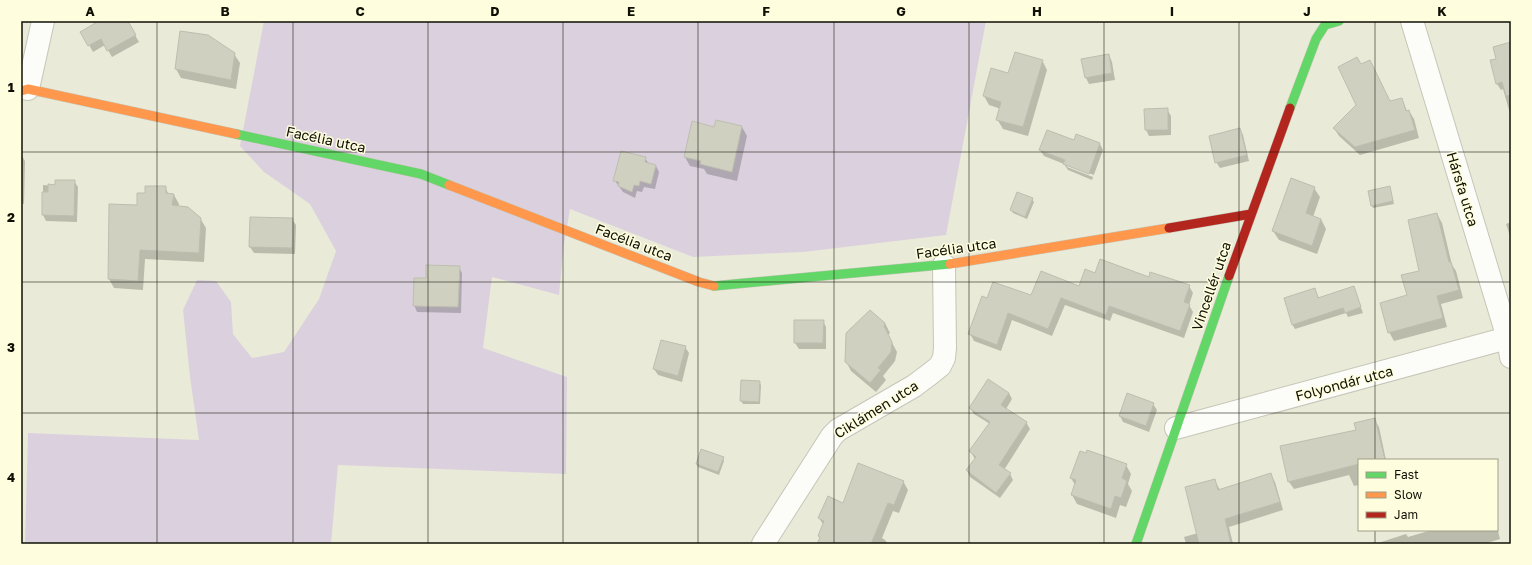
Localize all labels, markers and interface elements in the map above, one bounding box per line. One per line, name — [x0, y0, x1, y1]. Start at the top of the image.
text: A — [85, 3, 95, 19]
text: B — [220, 3, 230, 19]
text: C — [355, 3, 365, 19]
text: D — [490, 3, 500, 19]
text: E — [627, 3, 635, 19]
text: F — [762, 3, 770, 19]
text: G — [896, 3, 906, 19]
text: H — [1032, 3, 1042, 19]
text: I — [1170, 3, 1174, 19]
text: J — [1303, 3, 1311, 19]
text: K — [1437, 3, 1447, 19]
text: 1 — [8, 79, 15, 95]
street label: Facélia utca — [285, 122, 367, 156]
street label: Hársfa utca — [1444, 150, 1482, 228]
text: 2 — [7, 209, 15, 225]
street label: Facélia utca — [593, 220, 675, 264]
street label: Facélia utca — [915, 234, 997, 262]
street label: Vincellér utca — [1188, 239, 1234, 333]
text: 3 — [7, 339, 15, 355]
street label: Folyondár utca — [1293, 362, 1395, 404]
street label: Ciklámen utca — [831, 376, 921, 442]
legend — [1358, 459, 1498, 531]
text: Fast — [1394, 467, 1419, 482]
text: 4 — [7, 469, 15, 485]
text: Slow — [1394, 487, 1422, 502]
text: Jam — [1394, 507, 1418, 522]

